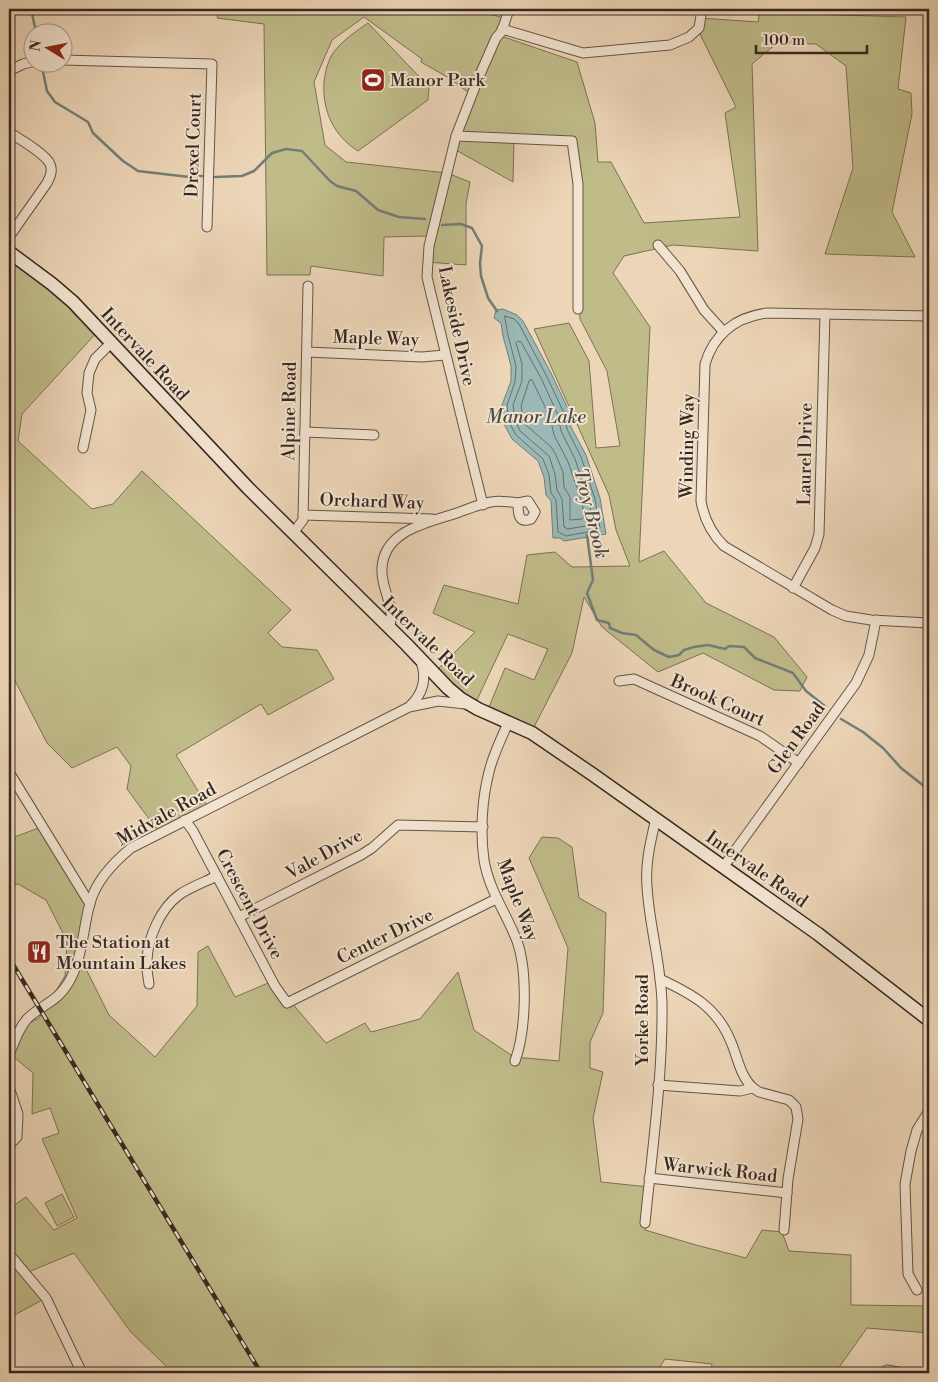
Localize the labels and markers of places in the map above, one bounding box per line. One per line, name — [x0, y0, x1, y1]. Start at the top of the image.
sports icon: Manor Park — [360, 67, 386, 93]
place label: Manor Park — [390, 69, 486, 92]
place label: The Station at Mountain Lakes — [56, 931, 187, 975]
restaurant icon: The Station at Mountain Lakes — [26, 939, 52, 965]

